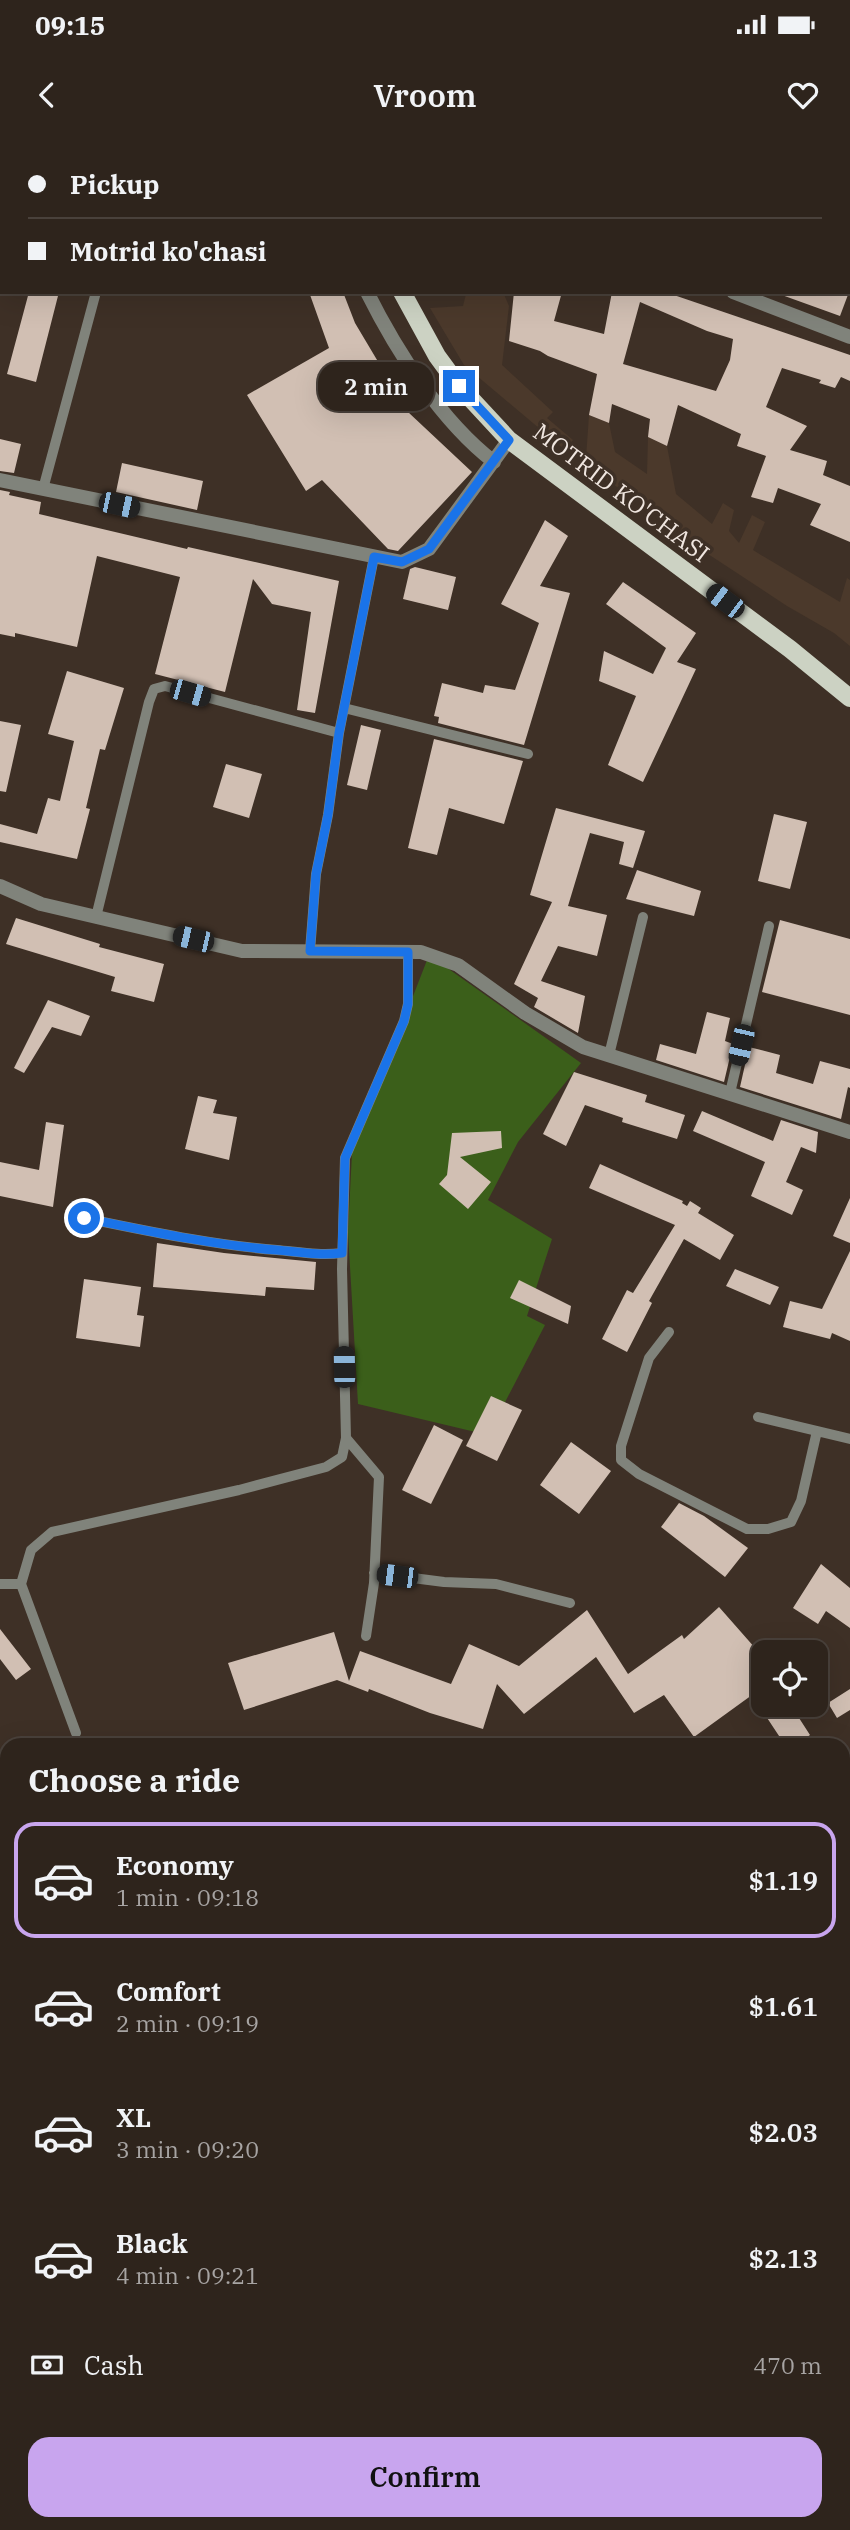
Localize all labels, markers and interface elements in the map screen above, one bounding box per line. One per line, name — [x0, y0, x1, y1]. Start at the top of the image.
text: 09:15 — [35, 8, 105, 42]
text: Vroom — [373, 74, 477, 116]
icon: back — [28, 76, 66, 114]
icon: heart — [784, 76, 822, 114]
text: Pickup — [70, 167, 160, 201]
text: Motrid ko'chasi — [70, 234, 266, 268]
callout: 2 min — [319, 362, 434, 410]
route end — [443, 370, 475, 402]
text: 2 min — [344, 371, 408, 401]
street label: MOTRID KO'CHASI — [527, 415, 716, 569]
car — [97, 490, 142, 520]
car — [702, 580, 749, 622]
car — [167, 677, 214, 709]
car — [171, 924, 216, 954]
car — [727, 1022, 756, 1068]
route start — [68, 1202, 100, 1234]
car — [334, 1346, 355, 1388]
car — [375, 1563, 420, 1589]
map controls — [751, 1640, 828, 1717]
button: locate — [751, 1640, 828, 1717]
text: Choose a ride — [28, 1759, 240, 1801]
text: Economy — [116, 1848, 234, 1882]
icon: car — [32, 1849, 95, 1912]
text: $1.19 — [749, 1863, 818, 1897]
text: 1 min · 09:18 — [116, 1882, 259, 1912]
text: Comfort — [116, 1974, 221, 2008]
icon: car — [32, 1975, 95, 2038]
text: $1.61 — [749, 1989, 818, 2023]
text: 2 min · 09:19 — [116, 2008, 259, 2038]
text: XL — [116, 2100, 151, 2134]
icon: car — [32, 2101, 95, 2164]
text: $2.03 — [749, 2115, 818, 2149]
text: 3 min · 09:20 — [116, 2134, 259, 2164]
text: Black — [116, 2226, 188, 2260]
icon: car — [32, 2227, 95, 2290]
text: $2.13 — [749, 2241, 818, 2275]
text: 4 min · 09:21 — [116, 2260, 259, 2290]
icon: cash — [28, 2346, 66, 2384]
text: Cash — [84, 2348, 144, 2382]
text: 470 m — [753, 2350, 822, 2380]
button: Confirm — [28, 2437, 822, 2517]

